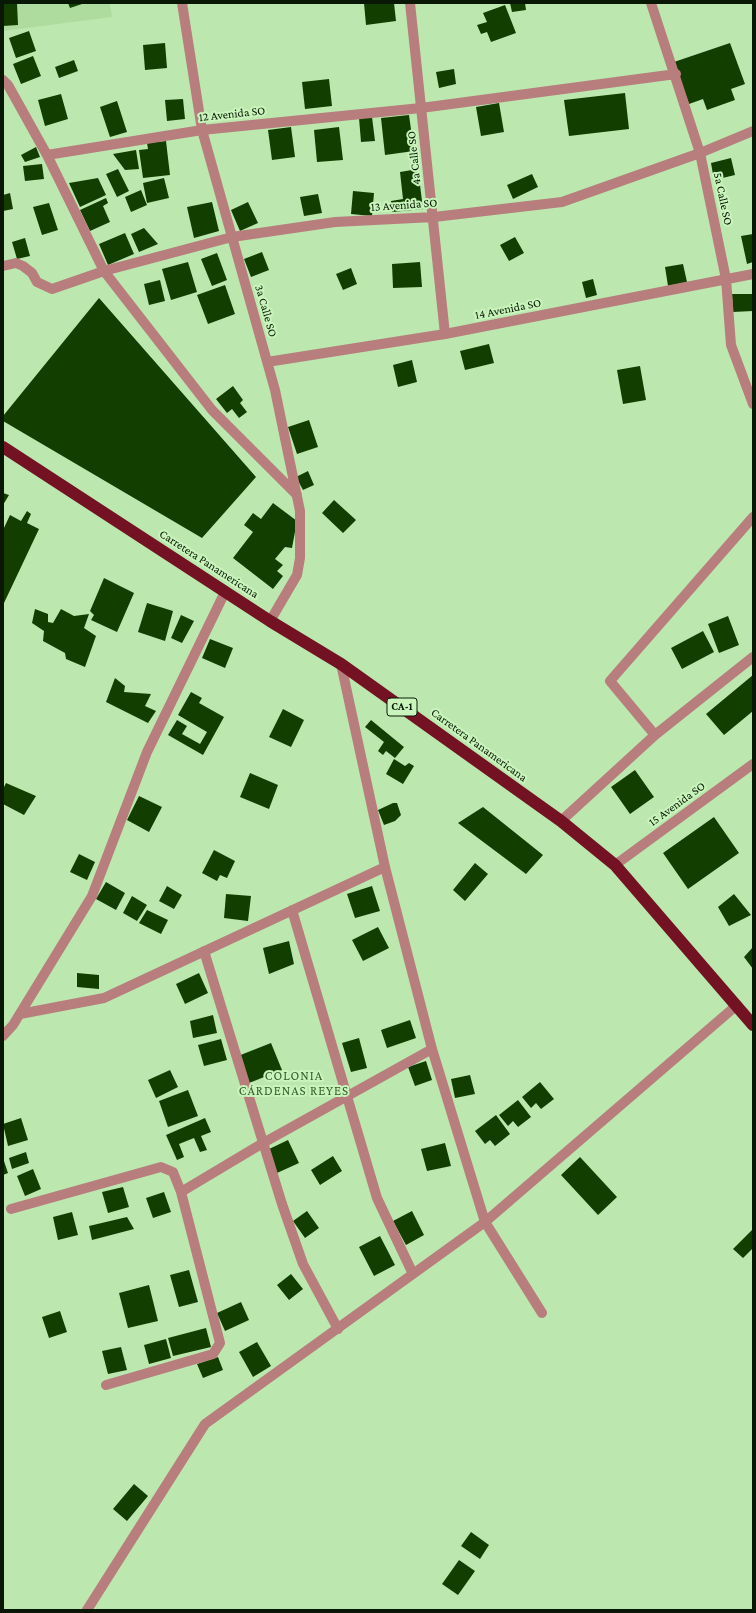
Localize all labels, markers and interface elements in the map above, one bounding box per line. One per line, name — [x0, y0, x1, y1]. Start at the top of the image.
street label: 12 Avenida SO — [198, 103, 266, 125]
street label: 4a Calle SO — [404, 130, 424, 186]
street label: 5a Calle SO — [710, 171, 736, 227]
street label: 13 Avenida SO — [370, 195, 438, 215]
street label: 3a Calle SO — [252, 283, 280, 339]
street label: 14 Avenida SO — [474, 296, 542, 322]
street label: Carretera Panamericana — [157, 527, 261, 601]
road number: CA-1 — [387, 698, 417, 716]
street label: Carretera Panamericana — [428, 705, 530, 785]
street label: 15 Avenida SO — [646, 779, 708, 829]
district label: COLONIA CÁRDENAS REYES — [239, 1068, 349, 1099]

